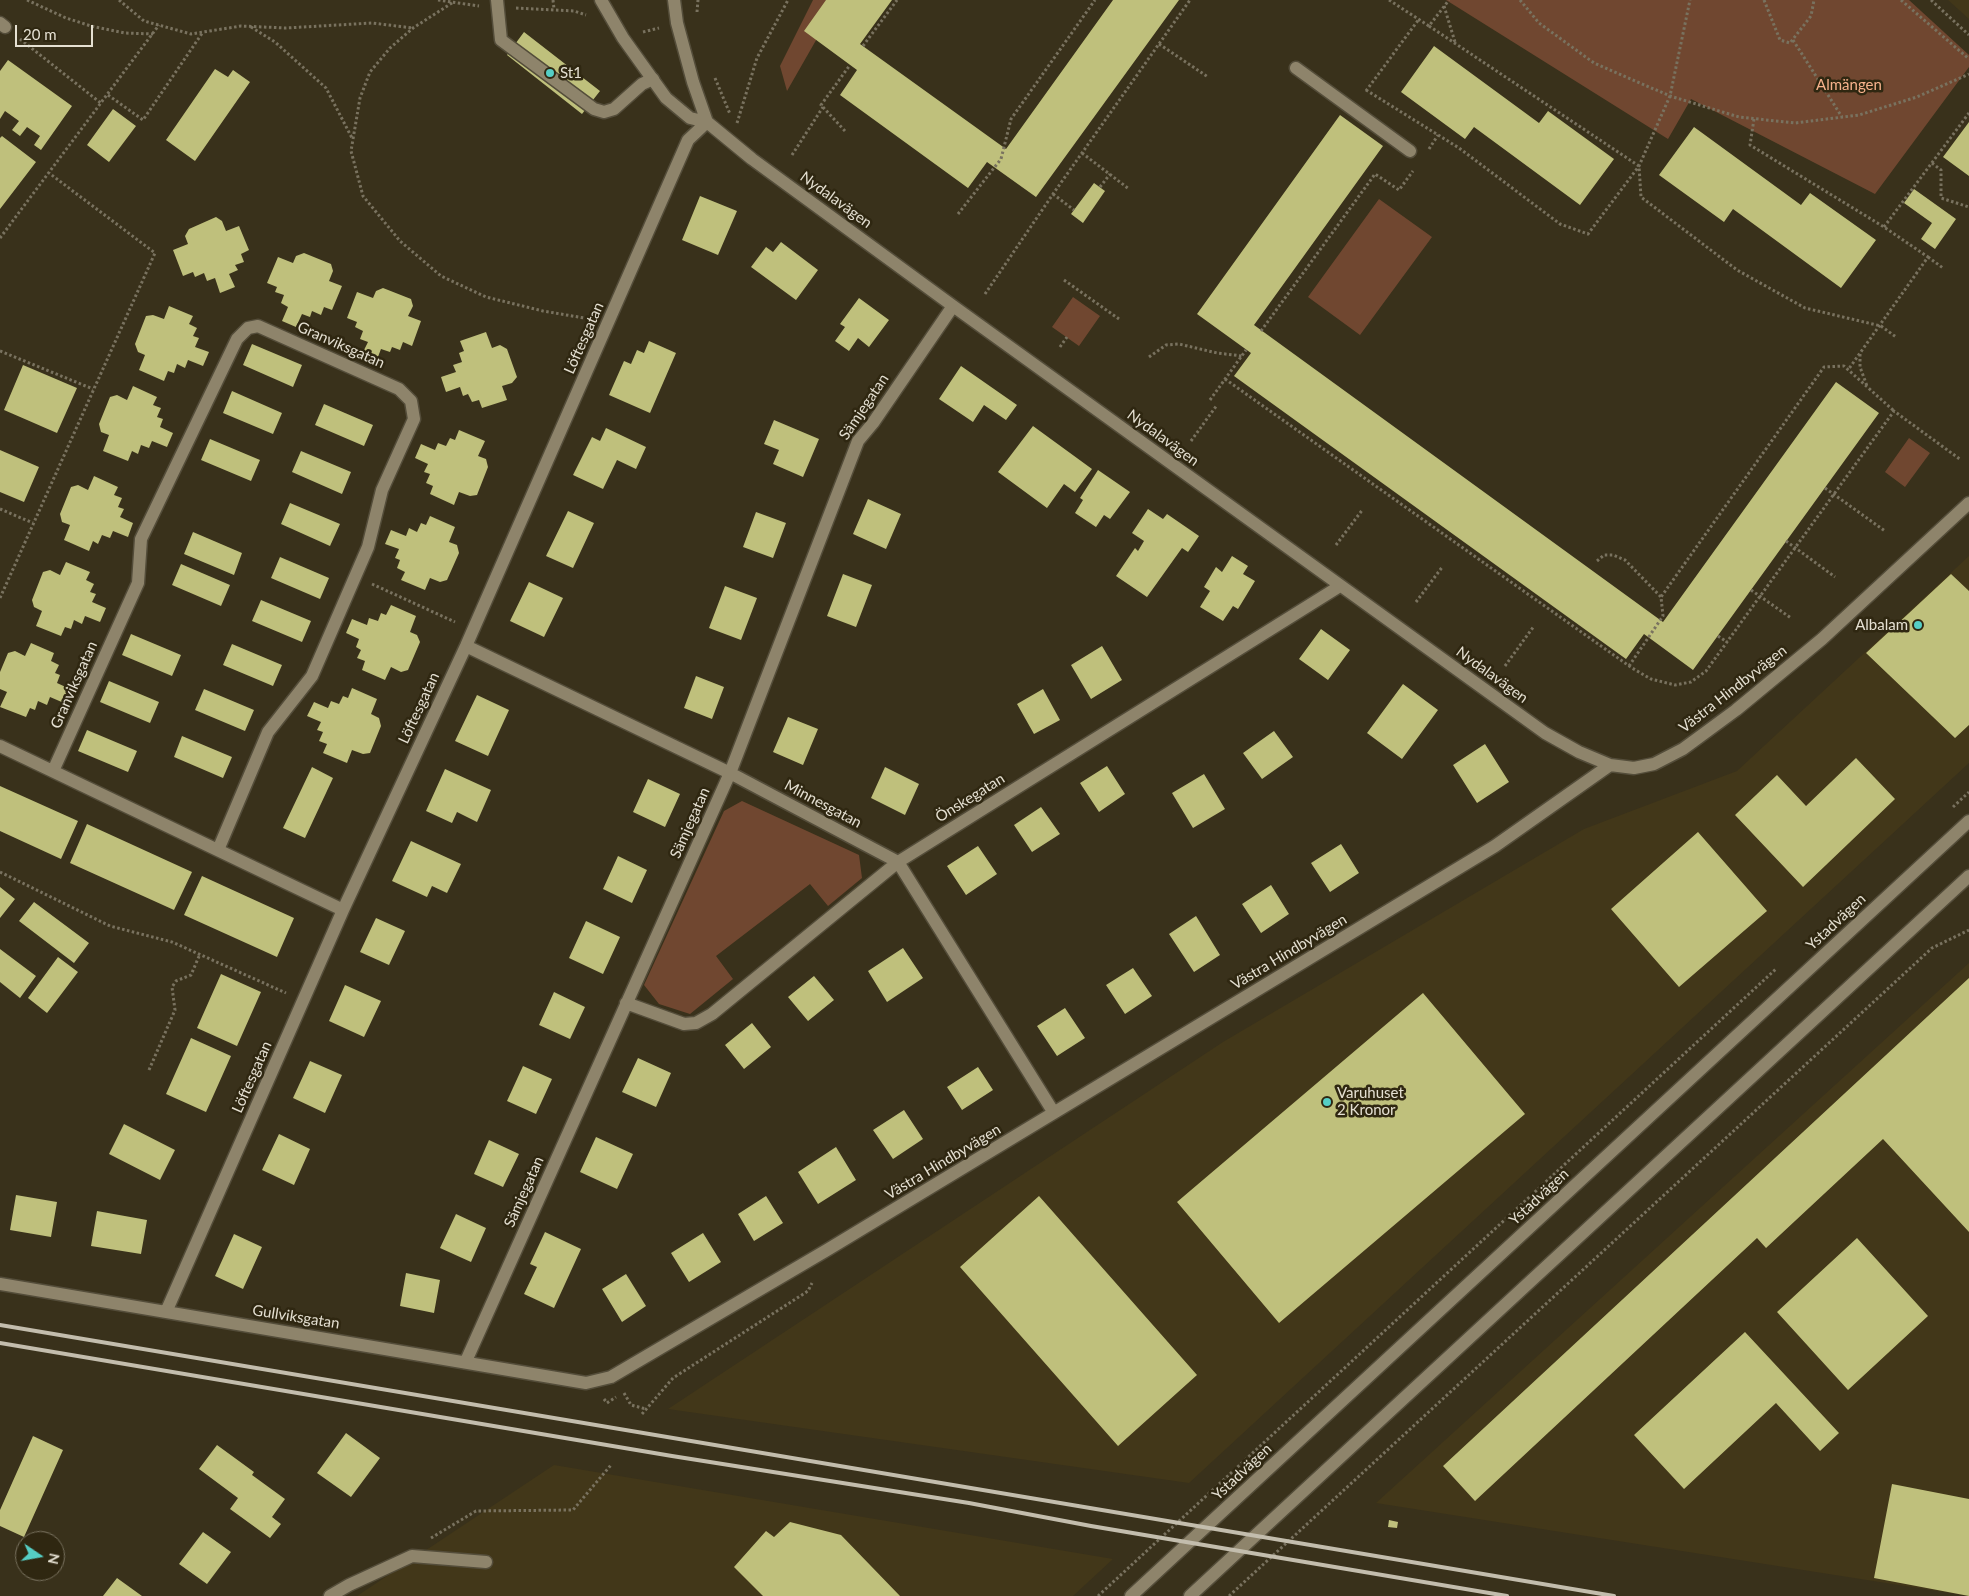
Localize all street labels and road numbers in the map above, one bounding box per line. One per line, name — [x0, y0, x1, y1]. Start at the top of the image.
street label: Nydalavägen — [797, 168, 875, 232]
street label: Löftesgatan — [560, 299, 608, 377]
street label: Granviksgatan — [295, 318, 387, 372]
street label: Sämjegatan — [835, 371, 893, 443]
street label: Nydalavägen — [1124, 406, 1202, 470]
street label: Granviksgatan — [47, 639, 101, 731]
street label: Västra Hindbyvägen — [1676, 641, 1790, 737]
street label: Nydalavägen — [1453, 643, 1531, 707]
street label: Löftesgatan — [395, 670, 443, 746]
street label: Önskegatan — [932, 770, 1008, 826]
street label: Minnesgatan — [781, 776, 865, 832]
street label: Sämjegatan — [666, 785, 714, 861]
street label: Ystadvägen — [1803, 890, 1869, 954]
street label: Västra Hindbyvägen — [1228, 910, 1350, 994]
street label: Löftesgatan — [228, 1038, 276, 1116]
street label: Västra Hindbyvägen — [882, 1120, 1004, 1204]
street label: Sämjegatan — [500, 1154, 548, 1230]
street label: Ystadvägen — [1506, 1165, 1572, 1229]
street label: Gullviksgatan — [251, 1301, 341, 1333]
street label: Ystadvägen — [1209, 1440, 1275, 1504]

